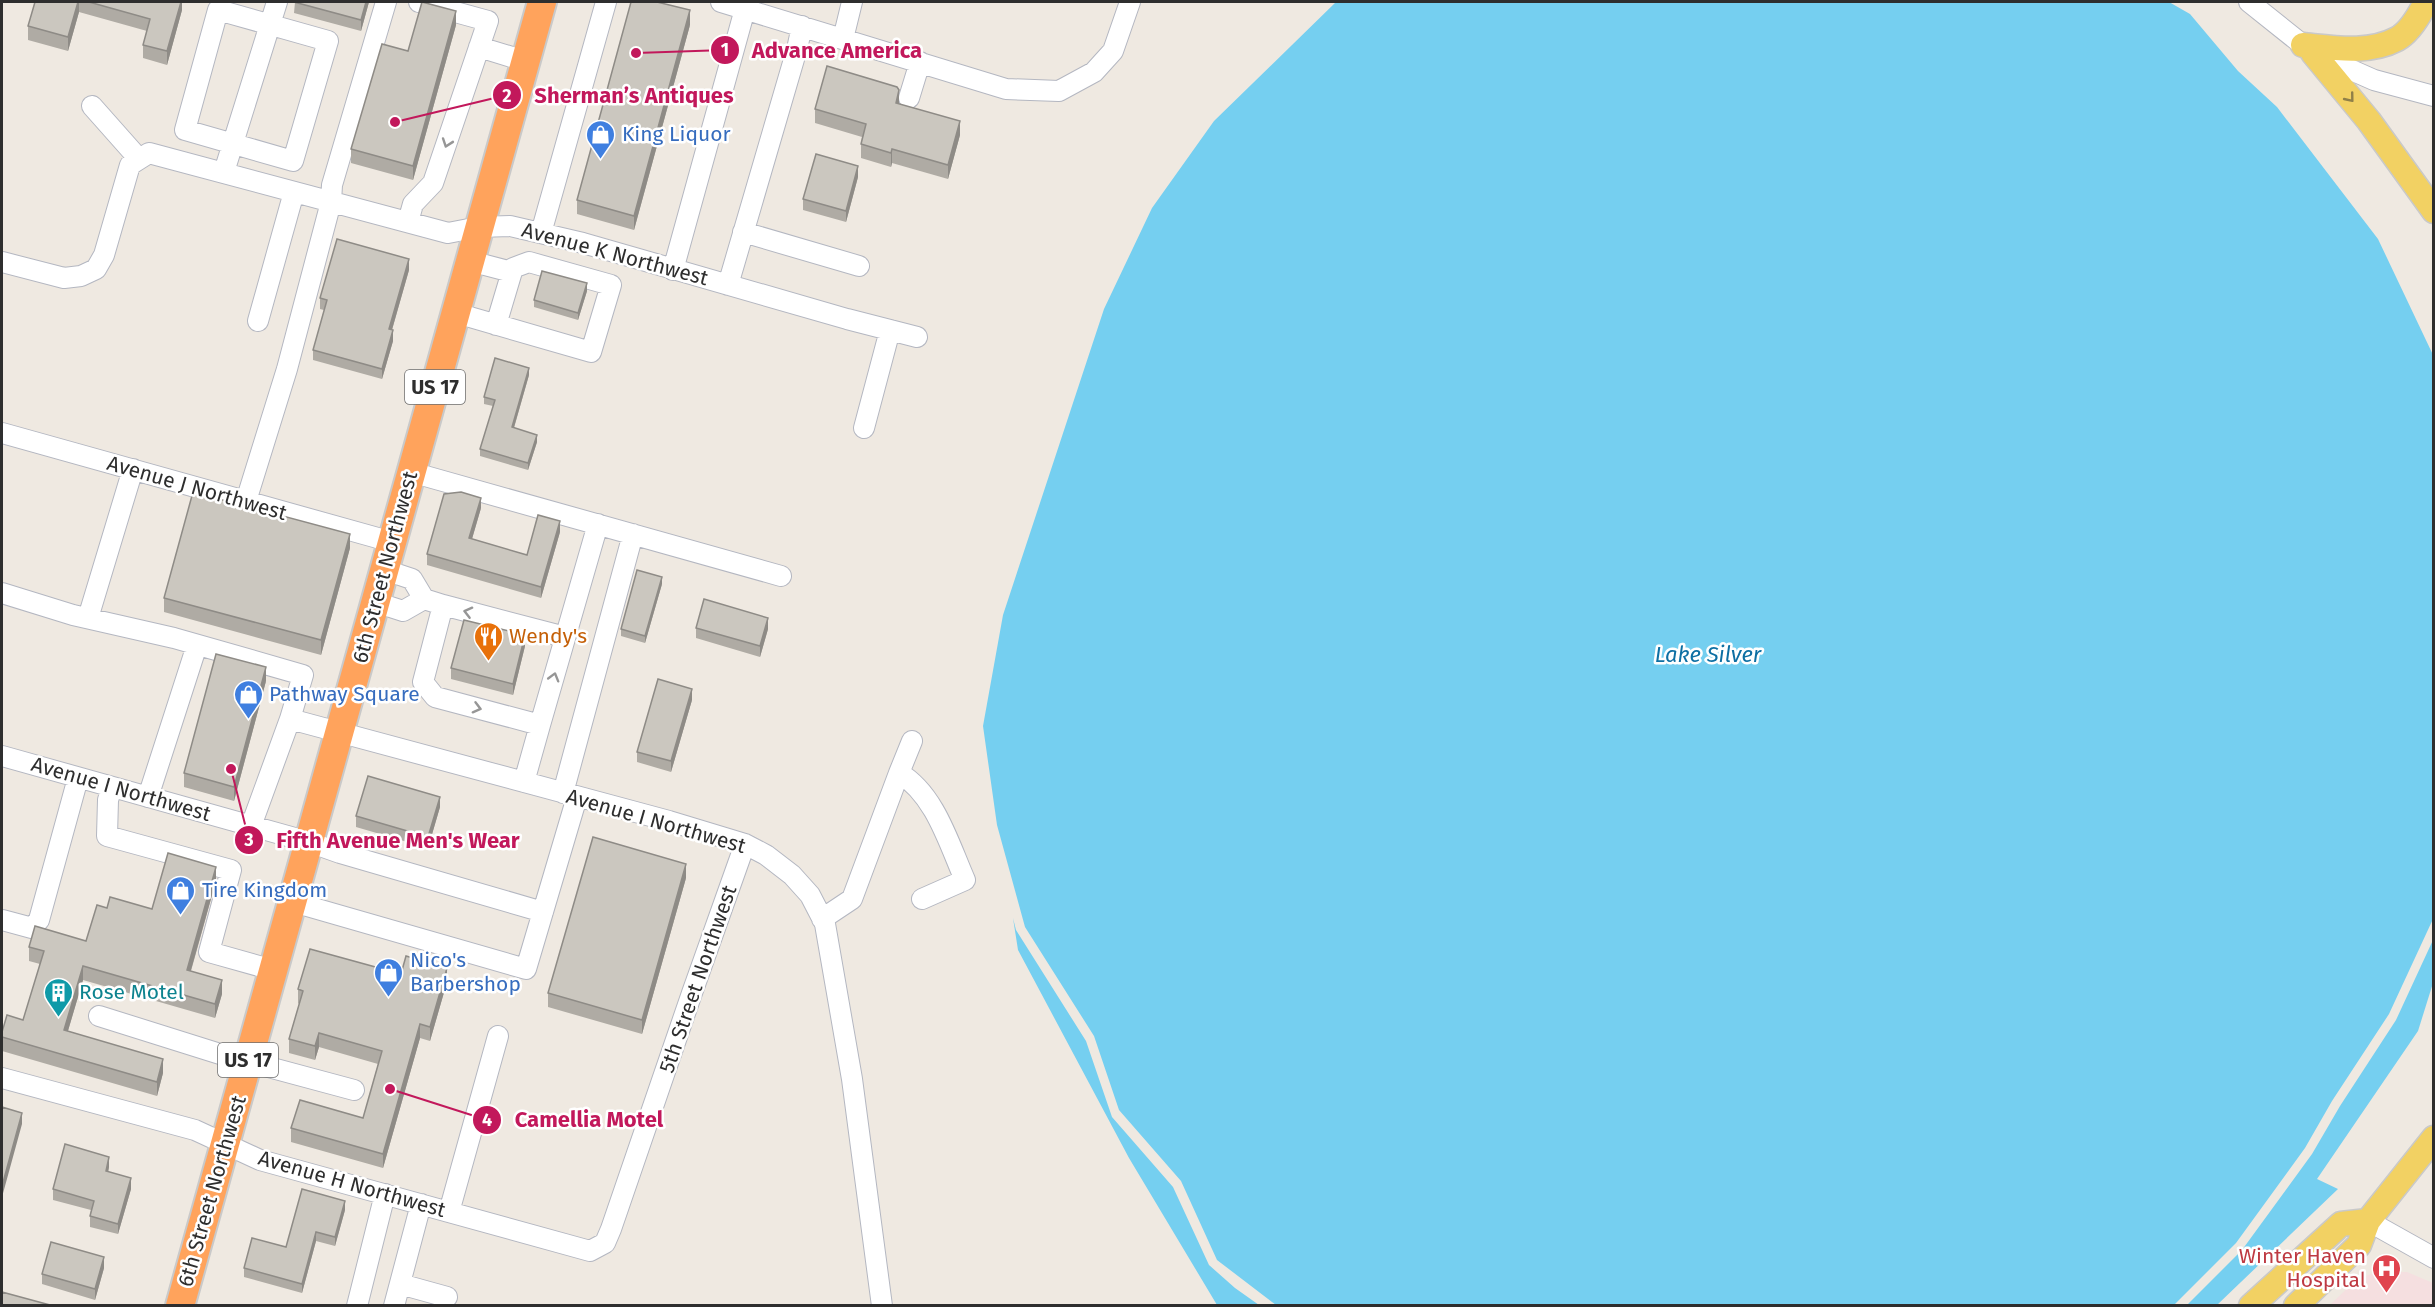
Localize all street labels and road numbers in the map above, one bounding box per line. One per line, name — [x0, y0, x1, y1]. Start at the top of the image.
street label: Avenue K Northwest — [519, 217, 711, 291]
road number: US 17 — [405, 370, 465, 404]
street label: Avenue J Northwest — [104, 450, 290, 526]
street label: 6th Street Northwest — [347, 468, 423, 666]
street label: Avenue I Northwest — [28, 751, 214, 827]
street label: Avenue I Northwest — [563, 783, 749, 859]
street label: 5th Street Northwest — [654, 881, 742, 1076]
road number: US 17 — [218, 1043, 278, 1077]
street label: 6th Street Northwest — [172, 1092, 252, 1290]
street label: Avenue H Northwest — [255, 1145, 449, 1223]

